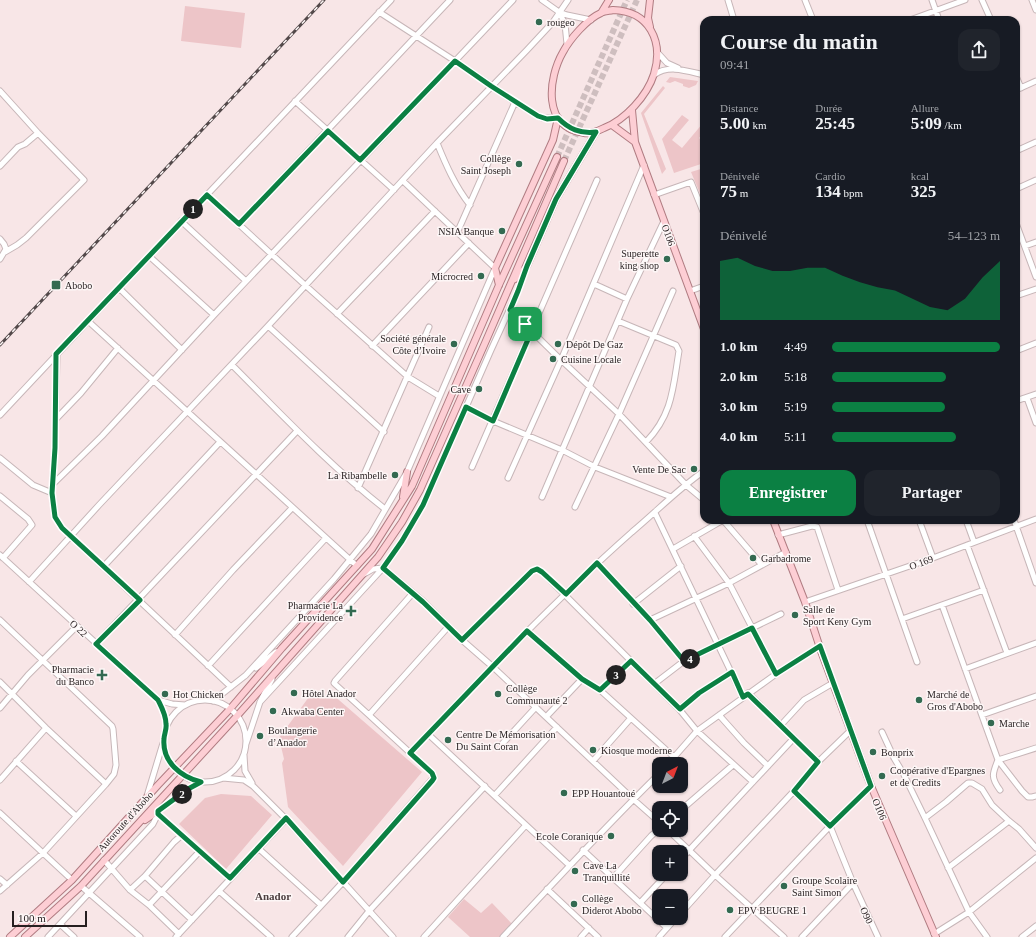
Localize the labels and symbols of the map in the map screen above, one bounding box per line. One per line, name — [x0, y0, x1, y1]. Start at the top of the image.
marker: rougeo — [534, 17, 544, 27]
place label: rougeo — [547, 17, 575, 28]
place label: Collège Saint Joseph — [461, 153, 512, 176]
marker: Collège Saint Joseph — [514, 159, 524, 169]
pin: 1 — [183, 199, 203, 219]
street label: O106 — [660, 223, 678, 247]
place label: NSIA Banque — [438, 226, 495, 237]
marker: NSIA Banque — [497, 226, 507, 236]
place label: Superette king shop — [620, 248, 660, 271]
marker: Superette king shop — [662, 254, 672, 264]
place label: Microcred — [431, 271, 473, 282]
marker: Microcred — [476, 271, 486, 281]
marker: Abobo — [50, 279, 62, 291]
place label: Abobo — [65, 280, 92, 291]
pin — [508, 307, 542, 341]
place label: Société générale Côte d’Ivoire — [380, 333, 447, 356]
marker: Société générale Côte d’Ivoire — [449, 339, 459, 349]
marker: Dépôt De Gaz — [553, 339, 563, 349]
place label: Dépôt De Gaz — [566, 339, 624, 350]
marker: Cuisine Locale — [548, 354, 558, 364]
place label: Cuisine Locale — [561, 354, 622, 365]
place label: Cave — [450, 384, 472, 395]
marker: Cave — [474, 384, 484, 394]
place label: Vente De Sac — [632, 464, 687, 475]
marker: Vente De Sac — [689, 464, 699, 474]
place label: La Ribambelle — [328, 470, 388, 481]
marker: La Ribambelle — [390, 470, 400, 480]
marker: Garbadrome — [748, 553, 758, 563]
place label: Garbadrome — [761, 553, 812, 564]
street label: O 169 — [908, 553, 935, 572]
place label: Pharmacie La Providence — [288, 600, 344, 623]
place label: Salle de Sport Keny Gym — [803, 604, 872, 627]
marker: Pharmacie La Providence — [346, 606, 356, 616]
marker: Salle de Sport Keny Gym — [790, 610, 800, 620]
street label: O 22 — [68, 618, 90, 639]
pin: 4 — [680, 649, 700, 669]
place label: Pharmacie du Banco — [52, 664, 95, 687]
pin: 3 — [606, 665, 626, 685]
marker: Pharmacie du Banco — [97, 670, 107, 680]
place label: Collège Communauté 2 — [506, 683, 567, 706]
marker: Hôtel Anador — [289, 688, 299, 698]
place label: Hôtel Anador — [302, 688, 357, 699]
marker: Hot Chicken — [160, 689, 170, 699]
place label: Hot Chicken — [173, 689, 224, 700]
marker: Collège Communauté 2 — [493, 689, 503, 699]
place label: Marché de Gros d'Abobo — [927, 689, 983, 712]
marker: Marché de Gros d'Abobo — [914, 695, 924, 705]
marker: Akwaba Center — [268, 706, 278, 716]
place label: Akwaba Center — [281, 706, 344, 717]
marker: Marche — [986, 718, 996, 728]
place label: Marche — [999, 718, 1030, 729]
place label: Boulangerie d’Anador — [268, 725, 317, 748]
place label: Centre De Mémorisation Du Saint Coran — [456, 729, 555, 752]
marker: Boulangerie d’Anador — [255, 731, 265, 741]
marker: Centre De Mémorisation Du Saint Coran — [443, 735, 453, 745]
marker: Kiosque moderne — [588, 745, 598, 755]
place label: Kiosque moderne — [601, 745, 672, 756]
marker: Bonprix — [868, 747, 878, 757]
place label: Bonprix — [881, 747, 914, 758]
north arrow — [652, 757, 688, 793]
place label: Coopérative d'Epargnes et de Credits — [890, 765, 985, 788]
marker: Coopérative d'Epargnes et de Credits — [877, 771, 887, 781]
pin: 2 — [172, 784, 192, 804]
marker: EPP Houantoué — [559, 788, 569, 798]
place label: EPP Houantoué — [572, 788, 636, 799]
street label: Autoroute d'Abobo — [95, 789, 155, 854]
street label: O106 — [870, 797, 889, 822]
place label: Ecole Coranique — [536, 831, 604, 842]
marker: Ecole Coranique — [606, 831, 616, 841]
place label: Cave La Tranquillité — [583, 860, 630, 883]
marker: Cave La Tranquillité — [570, 866, 580, 876]
place label: Groupe Scolaire Saint Simon — [792, 875, 858, 898]
marker: Groupe Scolaire Saint Simon — [779, 881, 789, 891]
district label: Anador — [255, 890, 291, 902]
place label: Collège Diderot Abobo — [582, 893, 642, 916]
marker: Collège Diderot Abobo — [569, 899, 579, 909]
marker: EPV BEUGRE 1 — [725, 905, 735, 915]
place label: EPV BEUGRE 1 — [738, 905, 807, 916]
street label: O90 — [858, 905, 875, 925]
scale bar — [12, 909, 87, 928]

